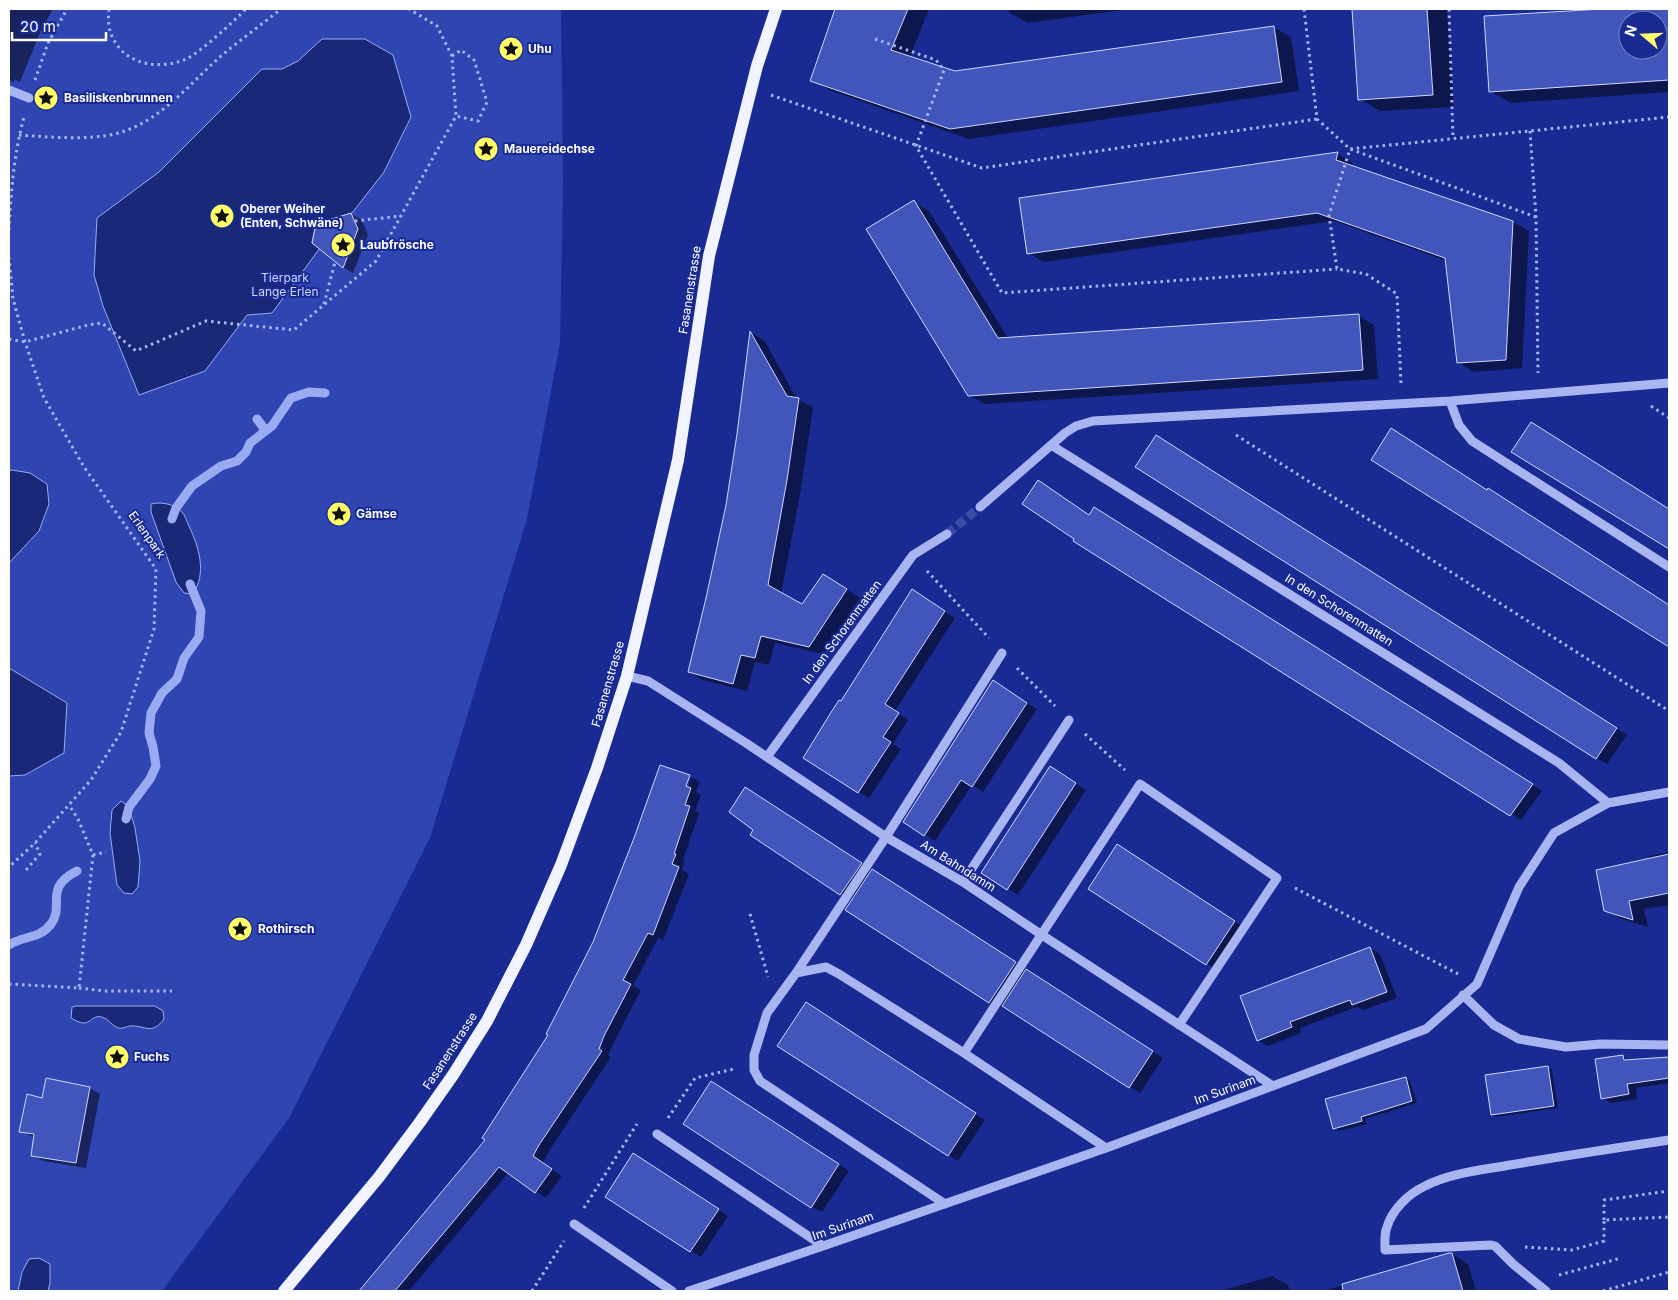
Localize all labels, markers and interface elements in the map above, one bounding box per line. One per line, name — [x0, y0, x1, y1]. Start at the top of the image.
scale bar — [12, 10, 106, 42]
north arrow — [1618, 10, 1668, 60]
text: 20 m — [20, 17, 56, 36]
text: N — [1620, 23, 1640, 38]
place icon: Uhu — [498, 36, 524, 62]
place label: Uhu — [528, 41, 552, 56]
place icon: Basiliskenbrunnen — [33, 85, 59, 111]
place label: Basiliskenbrunnen — [64, 90, 173, 105]
place icon: Mauereidechse — [473, 136, 499, 162]
place label: Mauereidechse — [504, 141, 595, 156]
place label: Oberer Weiher (Enten, Schwäne) — [240, 201, 343, 230]
place icon: Oberer Weiher (Enten, Schwäne) — [209, 203, 235, 229]
place icon: Laubfrösche — [330, 232, 356, 258]
place label: Laubfrösche — [360, 237, 434, 252]
street label: Fasanenstrasse — [675, 245, 704, 335]
park label: Tierpark Lange Erlen — [251, 270, 319, 299]
place icon: Gämse — [326, 501, 352, 527]
place label: Gämse — [356, 506, 397, 521]
street label: Erlenpark — [126, 508, 169, 562]
street label: In den Schorenmatten — [1282, 570, 1396, 649]
street label: In den Schorenmatten — [799, 577, 884, 686]
street label: Fasanenstrasse — [588, 639, 627, 729]
street label: Am Bahndamm — [918, 836, 999, 895]
place icon: Rothirsch — [227, 916, 253, 942]
place label: Rothirsch — [258, 921, 314, 936]
street label: Fasanenstrasse — [419, 1009, 480, 1092]
place icon: Fuchs — [104, 1044, 130, 1070]
place label: Fuchs — [134, 1049, 170, 1064]
street label: Im Surinam — [1192, 1072, 1257, 1107]
street label: Im Surinam — [810, 1208, 875, 1243]

